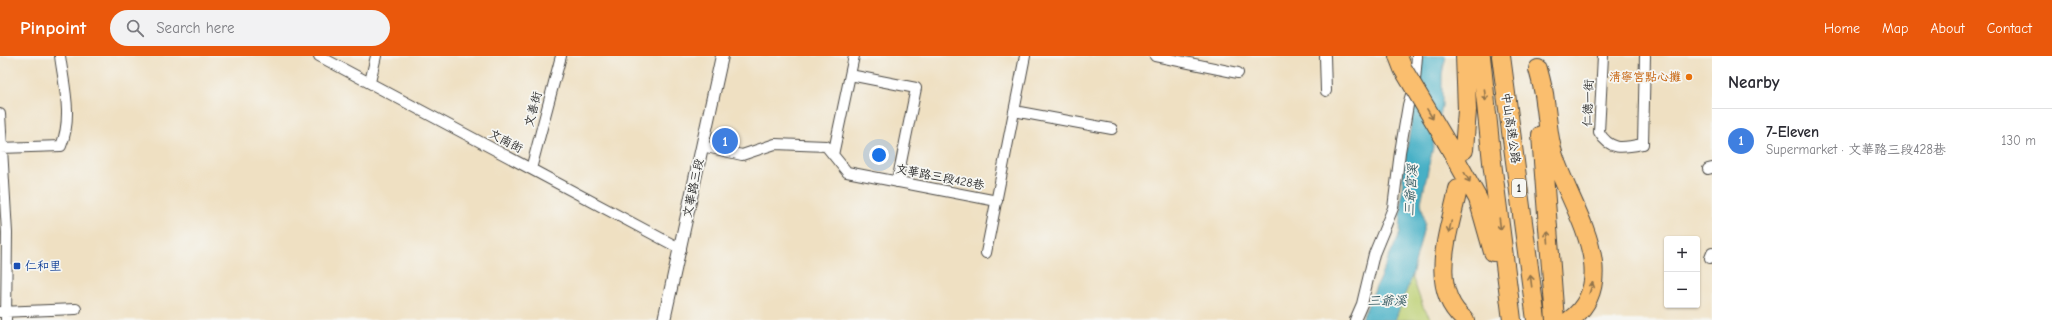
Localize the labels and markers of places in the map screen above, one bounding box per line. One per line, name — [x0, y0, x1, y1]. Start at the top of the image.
place label: 清寧宮點心攤 — [1609, 70, 1681, 84]
marker: 清寧宮點心攤 — [1684, 72, 1694, 82]
pin: 1 — [712, 126, 738, 156]
place label: 仁和里 — [25, 259, 61, 273]
marker: 仁和里 — [12, 261, 22, 271]

